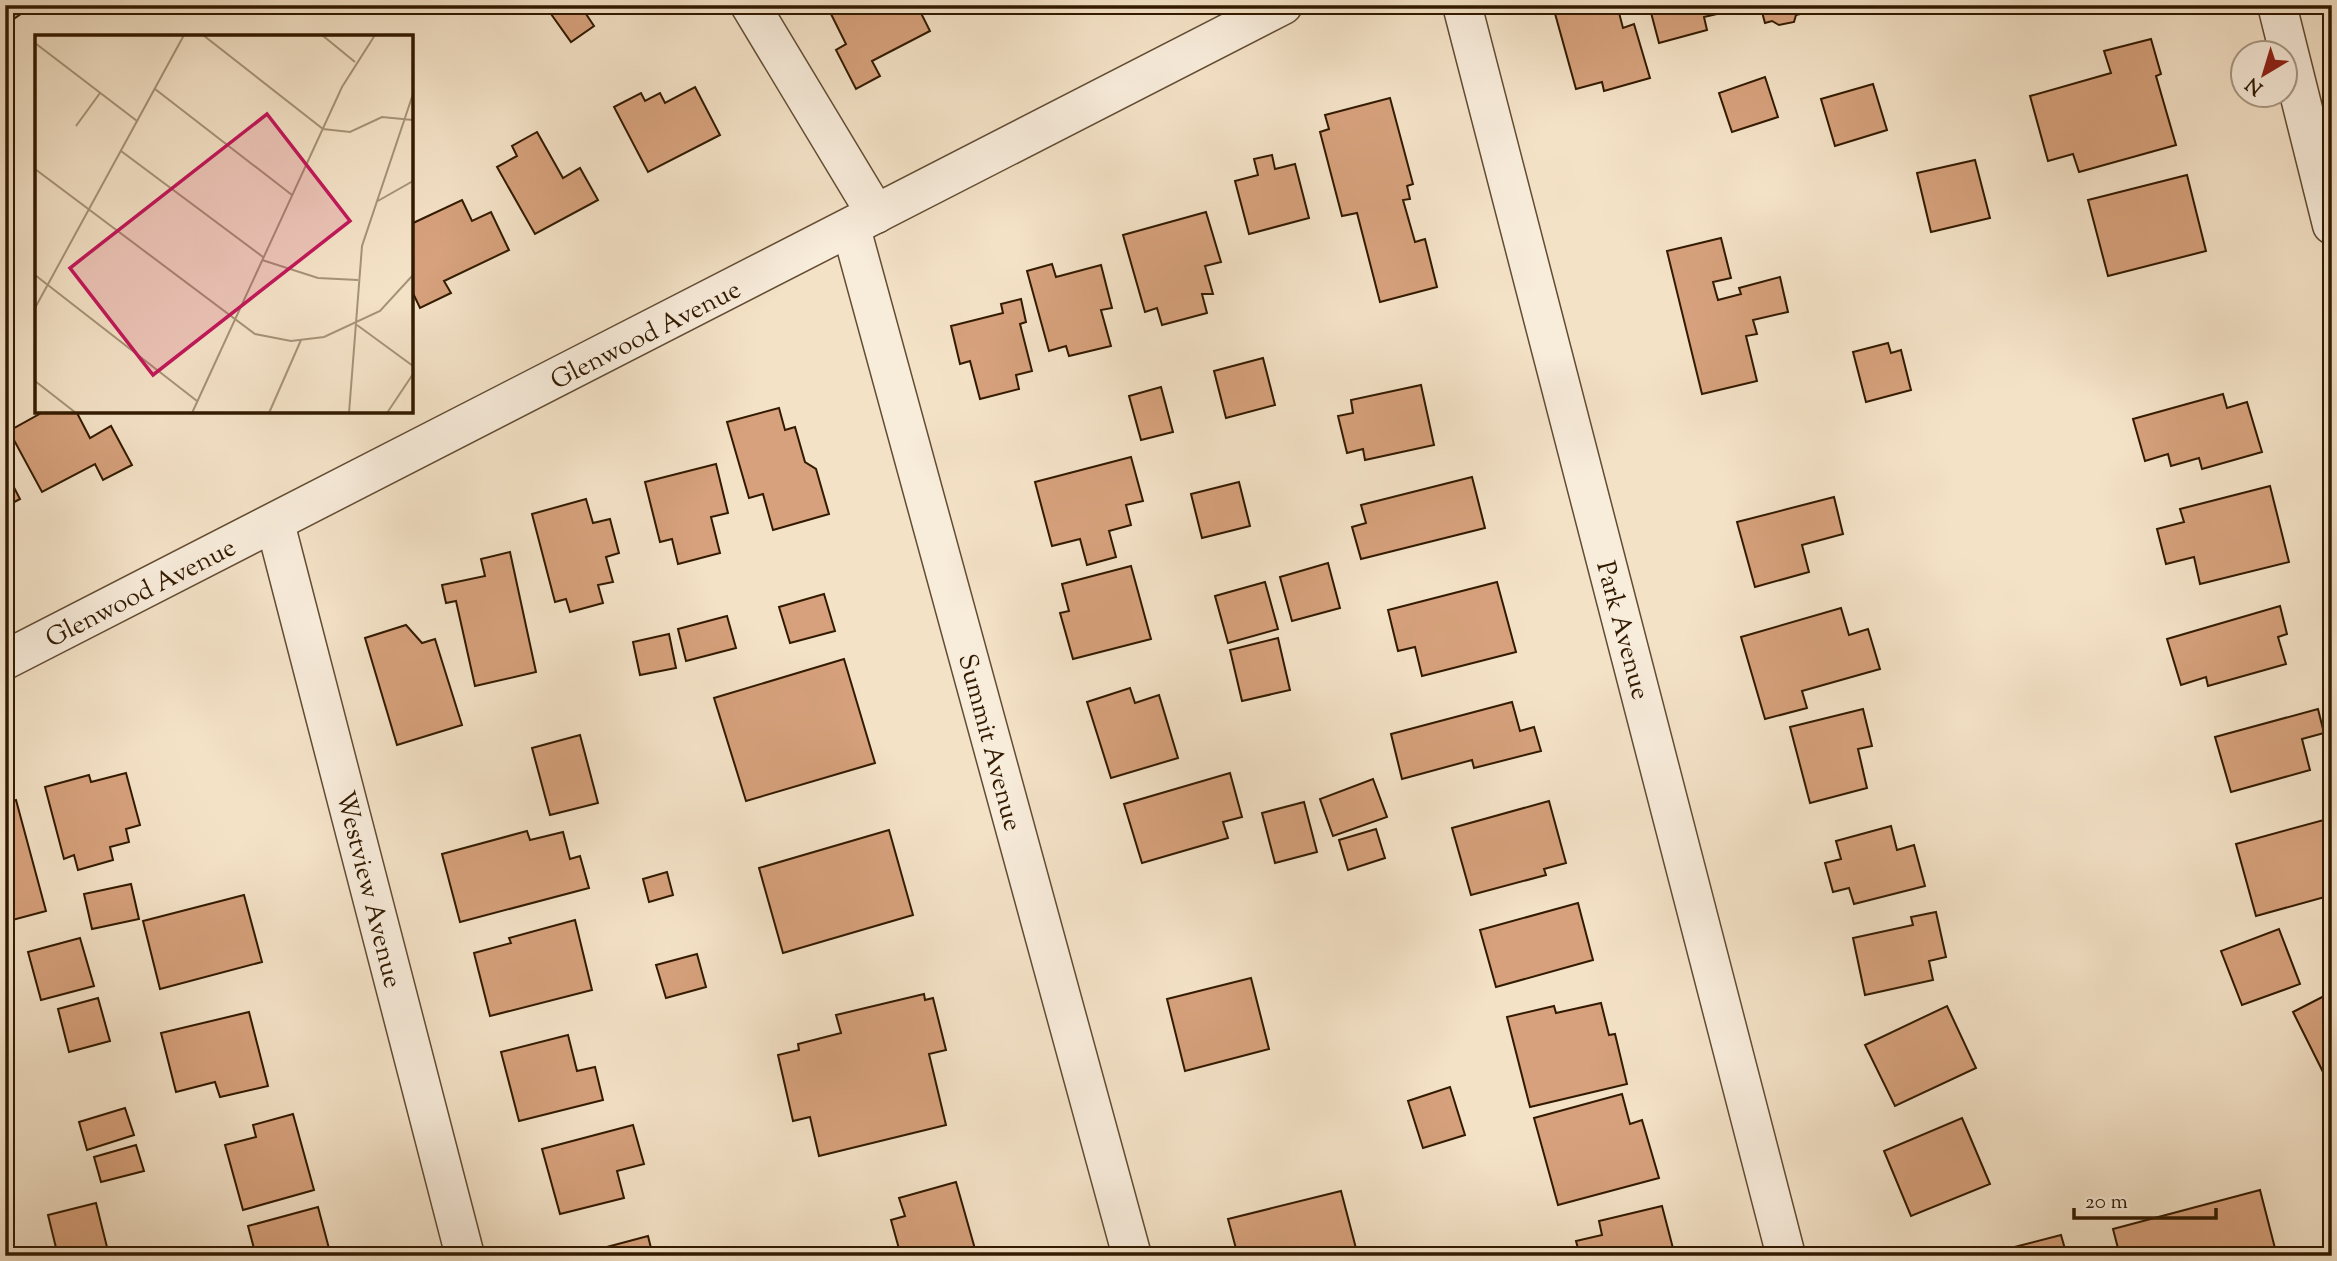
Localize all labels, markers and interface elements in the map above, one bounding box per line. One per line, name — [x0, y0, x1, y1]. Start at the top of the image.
inset map — [35, 35, 413, 413]
north arrow — [2228, 38, 2298, 108]
text: N — [2241, 70, 2269, 101]
street label: Glenwood Avenue — [545, 272, 748, 400]
street label: Glenwood Avenue — [40, 530, 243, 658]
street label: Park Avenue — [1585, 557, 1658, 704]
street label: Summit Avenue — [947, 650, 1030, 835]
street label: Westview Avenue — [325, 787, 410, 992]
scale bar — [2074, 1177, 2216, 1221]
text: 20 m — [2085, 1188, 2128, 1218]

